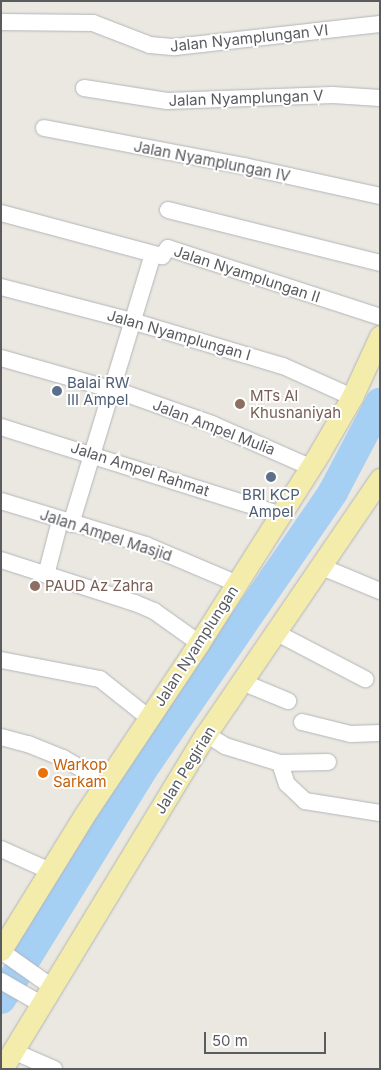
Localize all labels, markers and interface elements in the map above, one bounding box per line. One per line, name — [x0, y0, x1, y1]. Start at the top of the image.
street label: Jalan Nyamplungan VI — [169, 21, 329, 55]
street label: Jalan Nyamplungan V — [168, 86, 324, 110]
street label: Jalan Nyamplungan IV — [132, 137, 292, 185]
street label: Jalan Nyamplungan II — [172, 242, 322, 306]
street label: Jalan Nyamplungan I — [105, 306, 253, 364]
place label: Balai RW III Ampel — [67, 373, 130, 408]
marker: Balai RW III Ampel — [51, 385, 63, 397]
place label: MTs Al Khusnaniyah — [250, 386, 341, 421]
street label: Jalan Ampel Mulia — [150, 395, 278, 459]
marker: MTs Al Khusnaniyah — [234, 398, 246, 410]
street label: Jalan Ampel Rahmat — [68, 438, 212, 500]
marker: BRI KCP Ampel — [265, 471, 277, 483]
place label: BRI KCP Ampel — [242, 485, 300, 520]
street label: Jalan Ampel Masjid — [38, 505, 174, 565]
place label: PAUD Az Zahra — [45, 577, 153, 595]
marker: PAUD Az Zahra — [29, 580, 41, 592]
street label: Jalan Nyamplungan — [150, 582, 242, 710]
street label: Jalan Pegirian — [151, 723, 219, 817]
place label: Warkop Sarkam — [53, 755, 107, 790]
marker: Warkop Sarkam — [37, 767, 49, 779]
scale bar — [206, 1022, 328, 1054]
text: 50 m — [212, 1031, 248, 1050]

